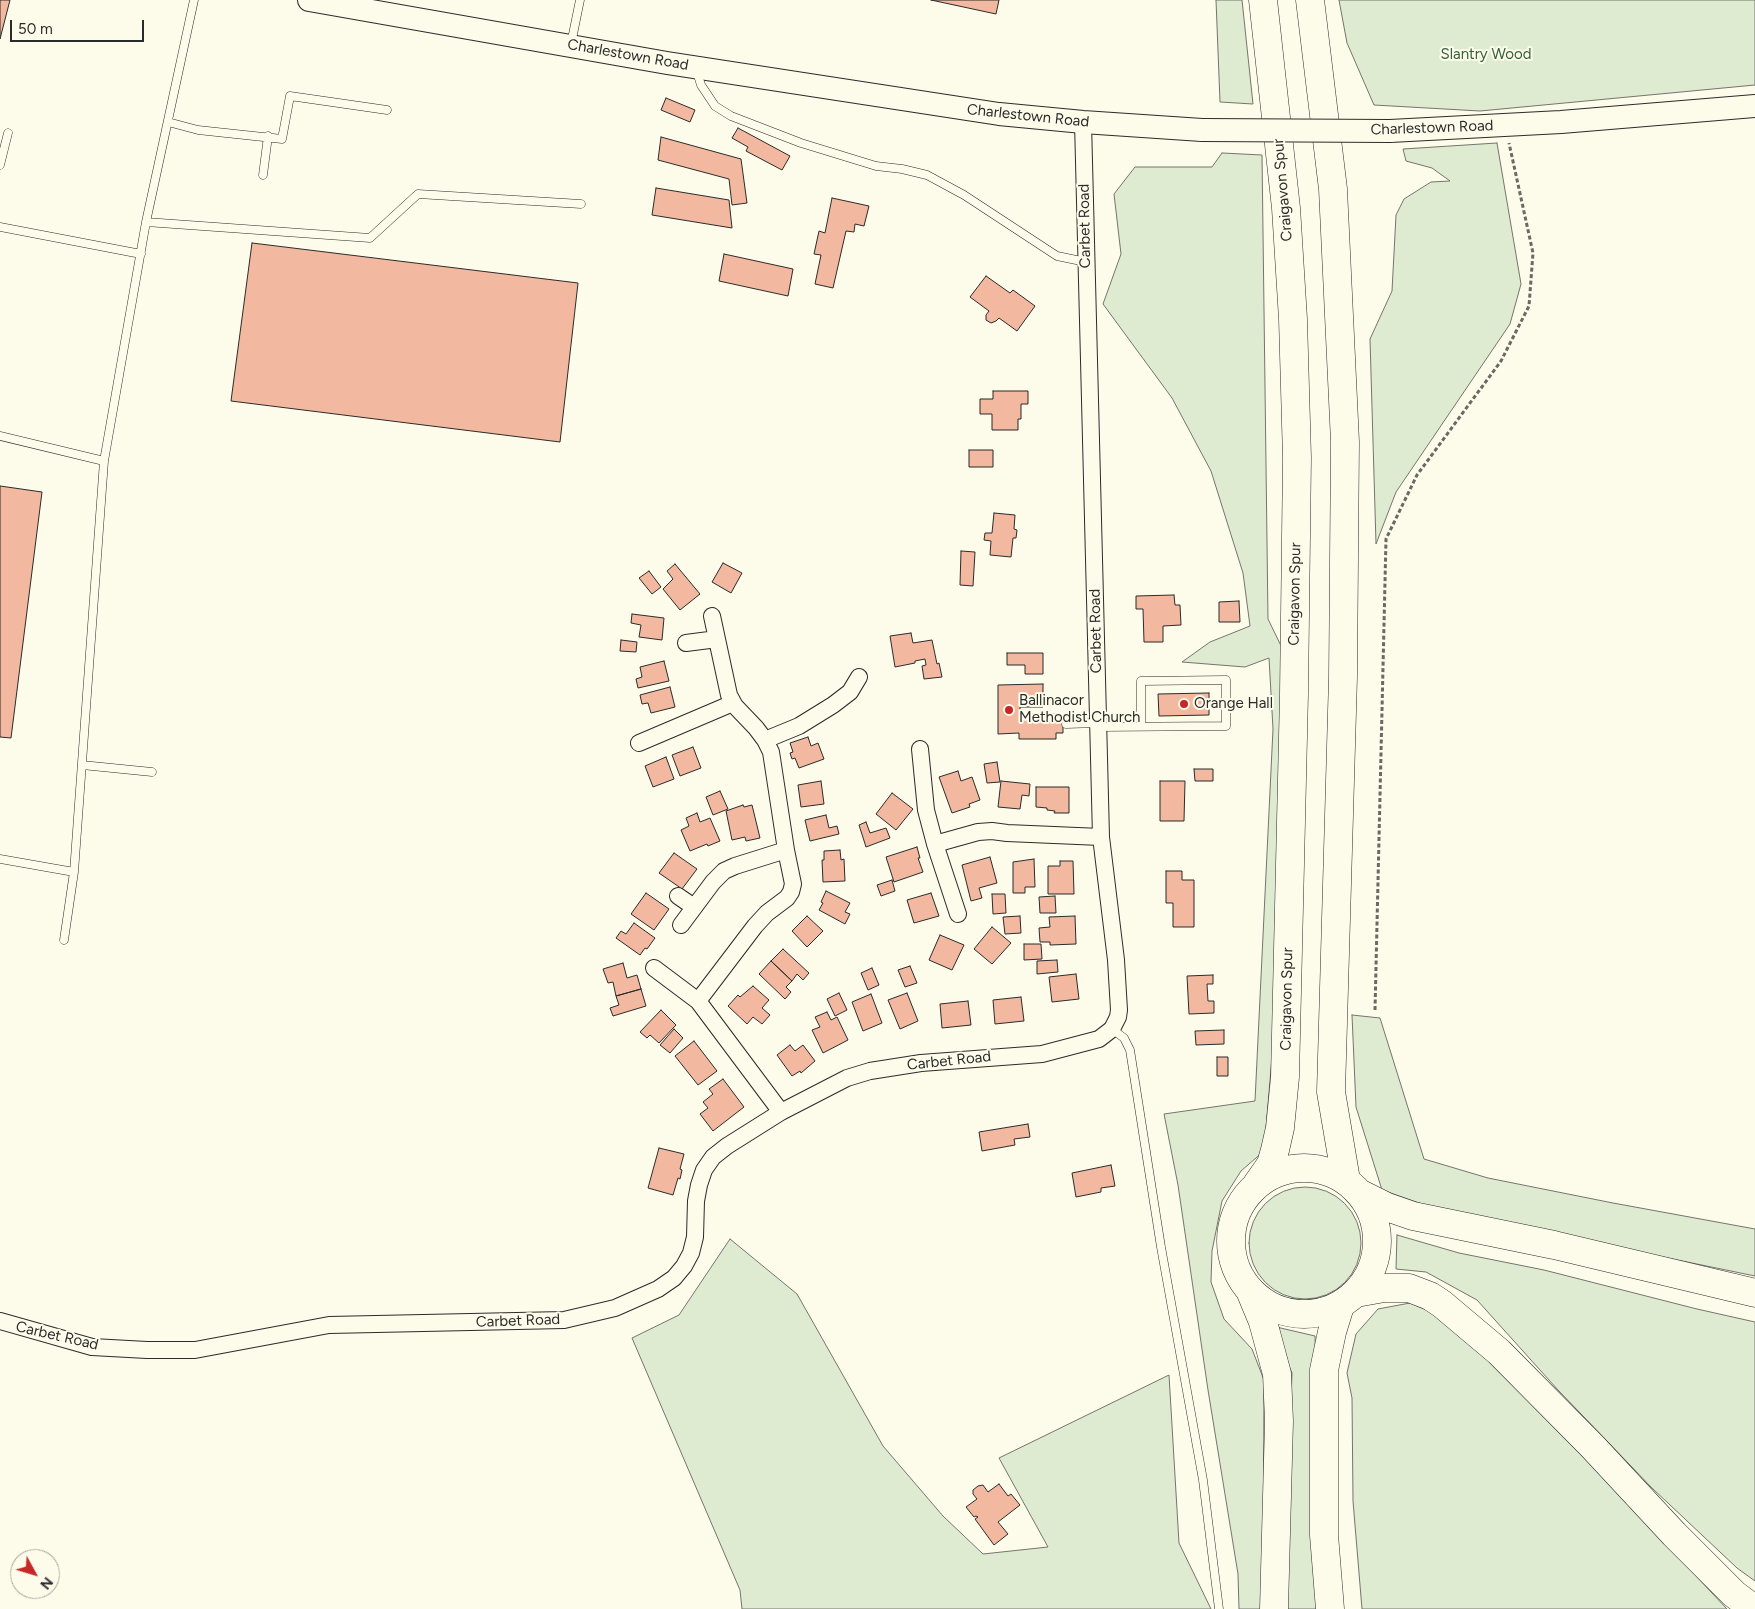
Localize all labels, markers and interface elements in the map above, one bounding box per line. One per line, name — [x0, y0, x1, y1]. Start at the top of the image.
scale bar — [12, 10, 146, 42]
text: 50 m — [18, 20, 53, 38]
street label: Charlestown Road — [566, 35, 690, 75]
park label: Slantry Wood — [1441, 46, 1531, 64]
street label: Charlestown Road — [966, 101, 1090, 131]
street label: Charlestown Road — [1370, 117, 1494, 139]
street label: Craigavon Spur — [1270, 138, 1296, 242]
street label: Carbet Road — [1075, 184, 1095, 268]
street label: Craigavon Spur — [1285, 542, 1305, 646]
street label: Carbet Road — [1086, 589, 1106, 673]
place label: Ballinacor Methodist Church — [1019, 692, 1140, 727]
place label: Orange Hall — [1194, 695, 1273, 713]
marker: Orange Hall — [1178, 698, 1190, 710]
marker: Ballinacor Methodist Church — [1003, 704, 1015, 716]
street label: Craigavon Spur — [1277, 947, 1297, 1051]
street label: Carbet Road — [906, 1048, 992, 1074]
street label: Carbet Road — [476, 1311, 560, 1331]
street label: Carbet Road — [14, 1318, 100, 1354]
north arrow — [10, 1549, 60, 1599]
text: N — [36, 1574, 56, 1593]

